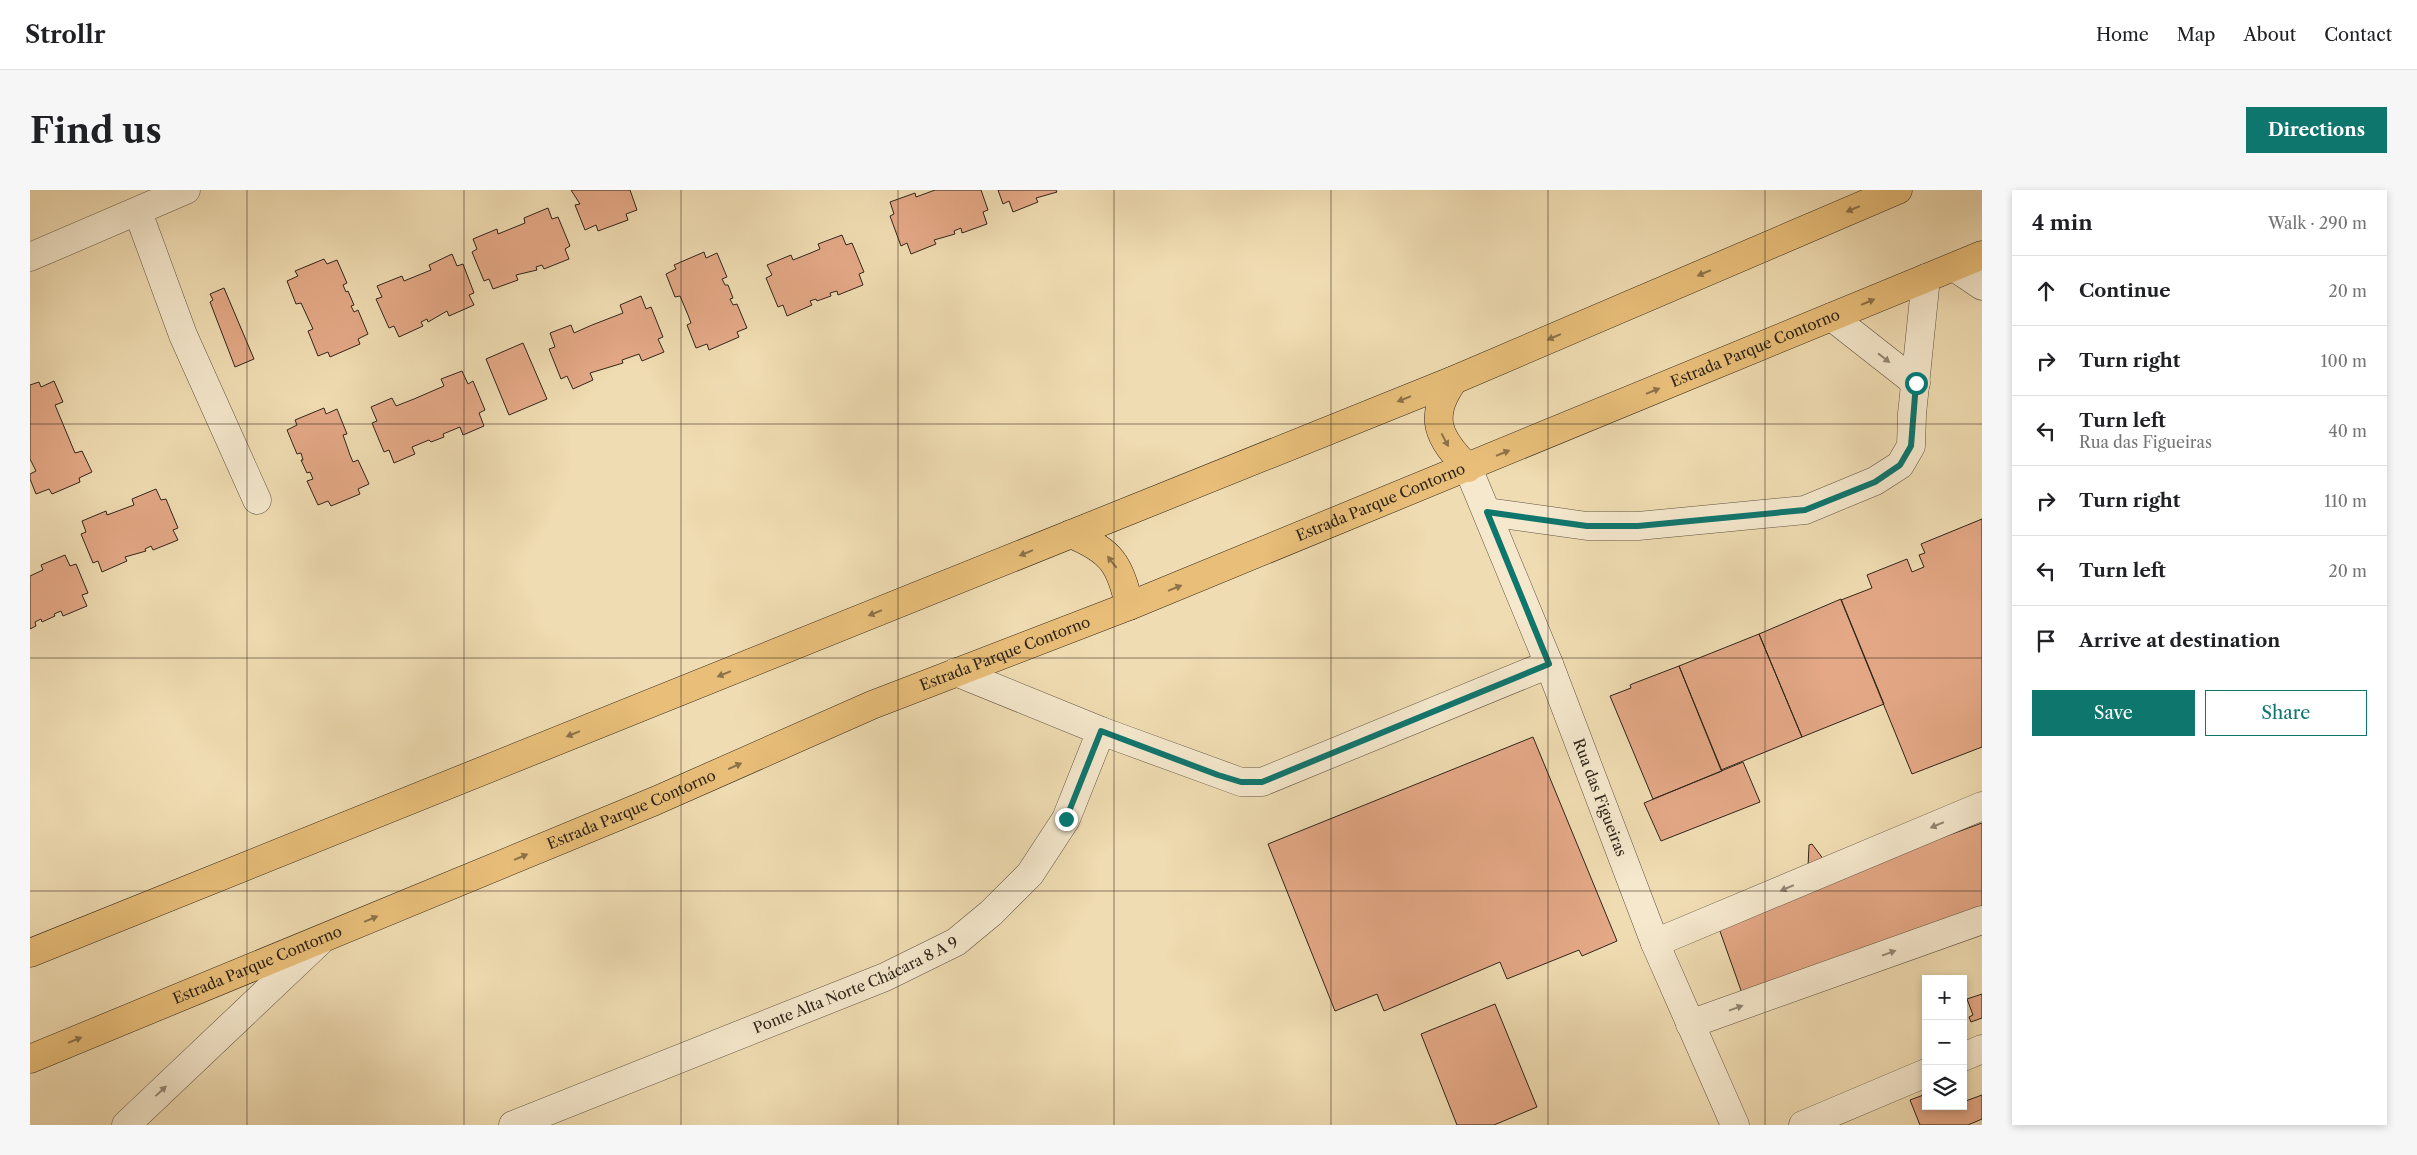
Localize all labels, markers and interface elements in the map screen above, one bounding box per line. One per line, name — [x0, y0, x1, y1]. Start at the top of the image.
text: Strollr — [25, 20, 105, 49]
text: Home — [2096, 24, 2149, 46]
text: Map — [2177, 24, 2215, 46]
text: About — [2243, 24, 2296, 46]
text: Contact — [2324, 24, 2392, 46]
button: Directions — [2246, 107, 2387, 153]
text: Find us — [30, 109, 162, 152]
one-way arrow — [1846, 206, 1860, 214]
text: 4 min — [2032, 210, 2093, 235]
text: Walk · 290 m — [2268, 213, 2367, 233]
one-way arrow — [1697, 269, 1711, 277]
icon: ahead — [2032, 277, 2060, 305]
text: Continue — [2079, 279, 2171, 302]
text: 20 m — [2328, 281, 2367, 301]
one-way arrow — [1861, 298, 1875, 306]
street label: Estrada Parque Contorno — [1668, 305, 1842, 391]
one-way arrow — [1547, 333, 1561, 341]
icon: right — [2032, 347, 2060, 375]
text: Turn right — [2079, 349, 2180, 372]
text: 100 m — [2321, 351, 2367, 371]
one-way arrow — [1877, 353, 1891, 363]
route start — [1905, 372, 1928, 395]
one-way arrow — [1646, 387, 1660, 395]
one-way arrow — [1397, 396, 1412, 404]
text: Turn left — [2079, 409, 2166, 432]
icon: left — [2032, 417, 2060, 445]
text: 40 m — [2328, 421, 2367, 441]
text: Rua das Figueiras — [2079, 432, 2212, 452]
one-way arrow — [1441, 433, 1449, 448]
one-way arrow — [1496, 449, 1510, 457]
street label: Estrada Parque Contorno — [1293, 459, 1468, 545]
icon: right — [2032, 487, 2060, 515]
text: Turn right — [2079, 489, 2180, 512]
text: 110 m — [2324, 491, 2367, 511]
one-way arrow — [1018, 549, 1033, 557]
one-way arrow — [1107, 555, 1117, 568]
icon: left — [2032, 557, 2060, 585]
text: Turn left — [2079, 559, 2166, 582]
text: 20 m — [2328, 561, 2367, 581]
one-way arrow — [1167, 583, 1182, 591]
one-way arrow — [867, 609, 882, 617]
street label: Estrada Parque Contorno — [917, 612, 1093, 695]
icon: arrive — [2032, 627, 2060, 655]
text: Arrive at destination — [2079, 629, 2280, 652]
one-way arrow — [716, 670, 731, 678]
button: Save — [2032, 690, 2195, 736]
button: Share — [2205, 690, 2367, 736]
one-way arrow — [566, 731, 580, 739]
street label: Rua das Figueiras — [1569, 736, 1631, 859]
one-way arrow — [728, 761, 742, 769]
street label: Estrada Parque Contorno — [544, 765, 719, 853]
route end — [1055, 808, 1078, 831]
one-way arrow — [1930, 821, 1944, 829]
one-way arrow — [514, 852, 528, 860]
one-way arrow — [1780, 884, 1794, 892]
one-way arrow — [364, 915, 378, 923]
street label: Estrada Parque Contorno — [170, 921, 345, 1008]
street label: Ponte Alta Norte Chácara 8 A 9 — [750, 932, 961, 1038]
one-way arrow — [1882, 949, 1897, 956]
map controls — [1922, 975, 1967, 1110]
button: + — [1922, 975, 1967, 1020]
one-way arrow — [1729, 1004, 1744, 1011]
button: − — [1922, 1020, 1967, 1065]
one-way arrow — [68, 1036, 82, 1044]
button: layers — [1922, 1065, 1967, 1110]
one-way arrow — [155, 1085, 167, 1097]

